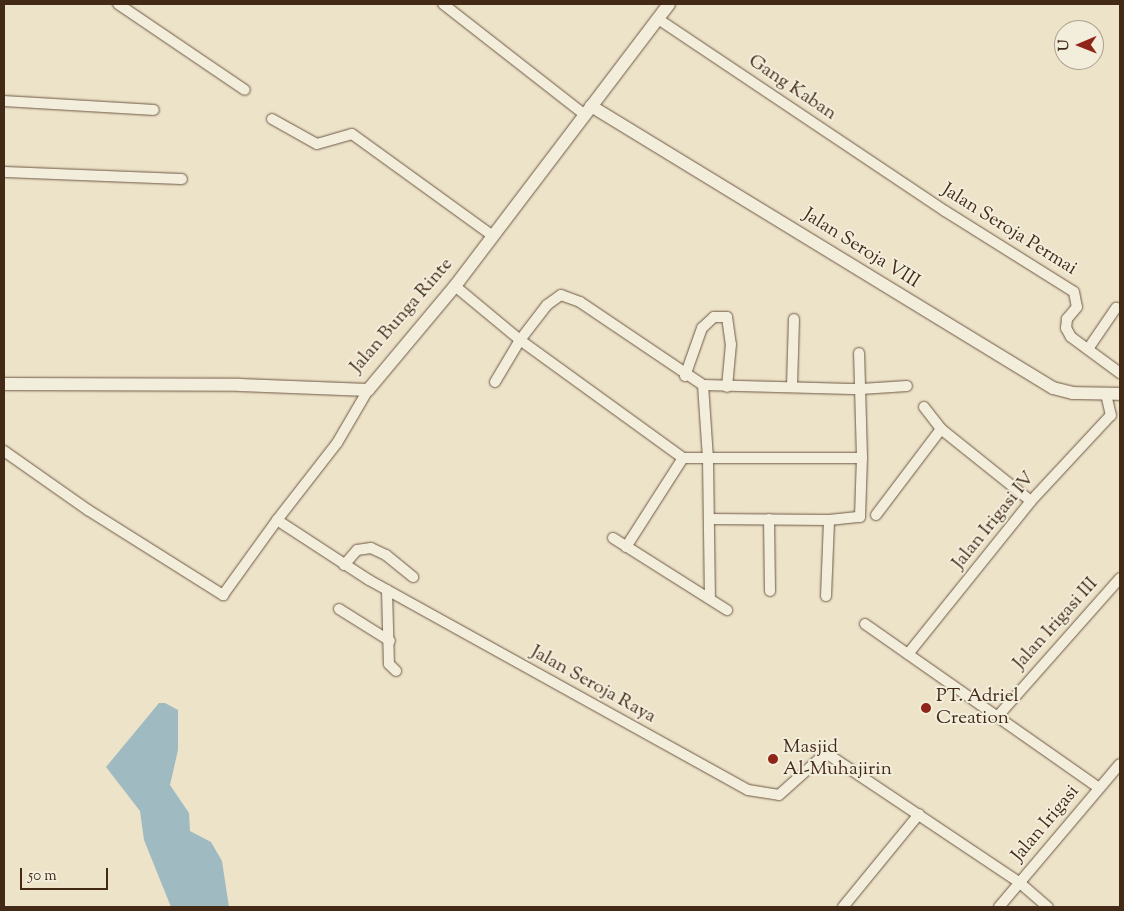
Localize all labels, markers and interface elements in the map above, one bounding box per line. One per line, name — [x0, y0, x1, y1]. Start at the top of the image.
north arrow — [1054, 20, 1104, 70]
text: U — [1055, 39, 1075, 51]
street label: Gang Kaban — [744, 50, 840, 126]
street label: Jalan Seroja Permai — [937, 179, 1081, 281]
street label: Jalan Seroja VIII — [798, 204, 924, 294]
street label: Jalan Bunga Rinte — [346, 254, 458, 378]
street label: Jalan Irigasi IV — [948, 468, 1040, 574]
street label: Jalan Irigasi III — [1009, 573, 1103, 675]
street label: Jalan Seroja Raya — [526, 641, 660, 729]
place label: PT. Adriel Creation — [936, 686, 1019, 730]
marker: PT. Adriel Creation — [920, 702, 932, 714]
place label: Masjid Al-Muhajirin — [783, 737, 892, 781]
marker: Masjid Al-Muhajirin — [767, 753, 779, 765]
street label: Jalan Irigasi — [1007, 781, 1085, 867]
scale bar — [22, 858, 110, 890]
text: 50 m — [28, 866, 57, 887]

